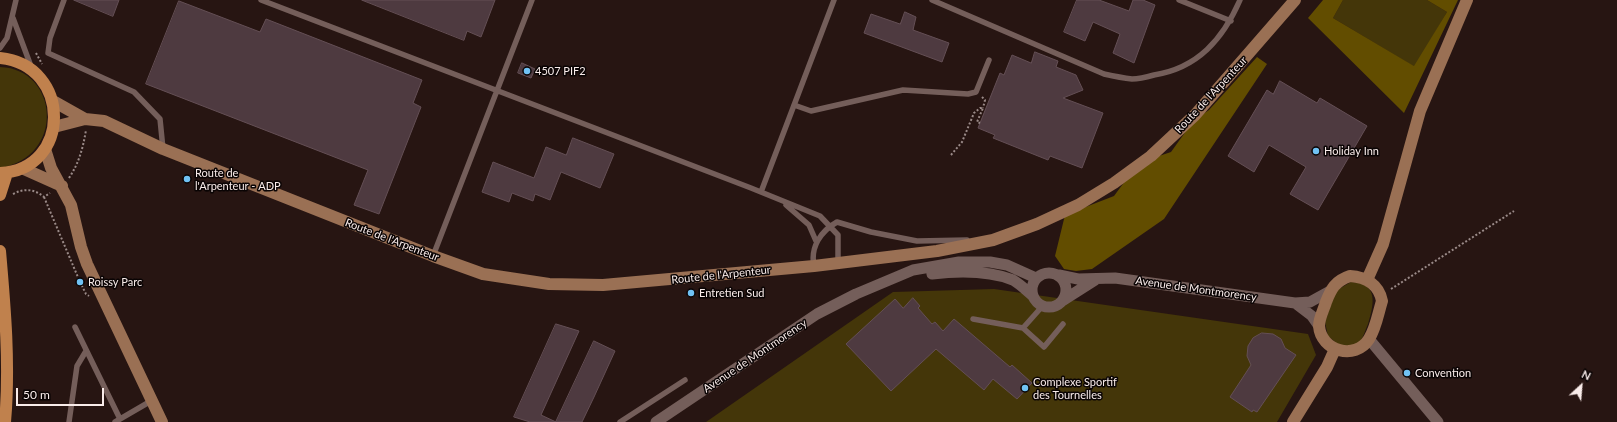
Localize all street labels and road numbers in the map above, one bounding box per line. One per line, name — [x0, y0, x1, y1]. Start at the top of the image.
street label: Route de l'Arpenteur — [1172, 54, 1250, 136]
street label: Route de l'Arpenteur — [343, 216, 441, 264]
street label: Route de l'Arpenteur — [671, 263, 771, 287]
street label: Avenue de Montmorency — [1135, 274, 1257, 304]
street label: Avenue de Montmorency — [701, 316, 809, 396]

